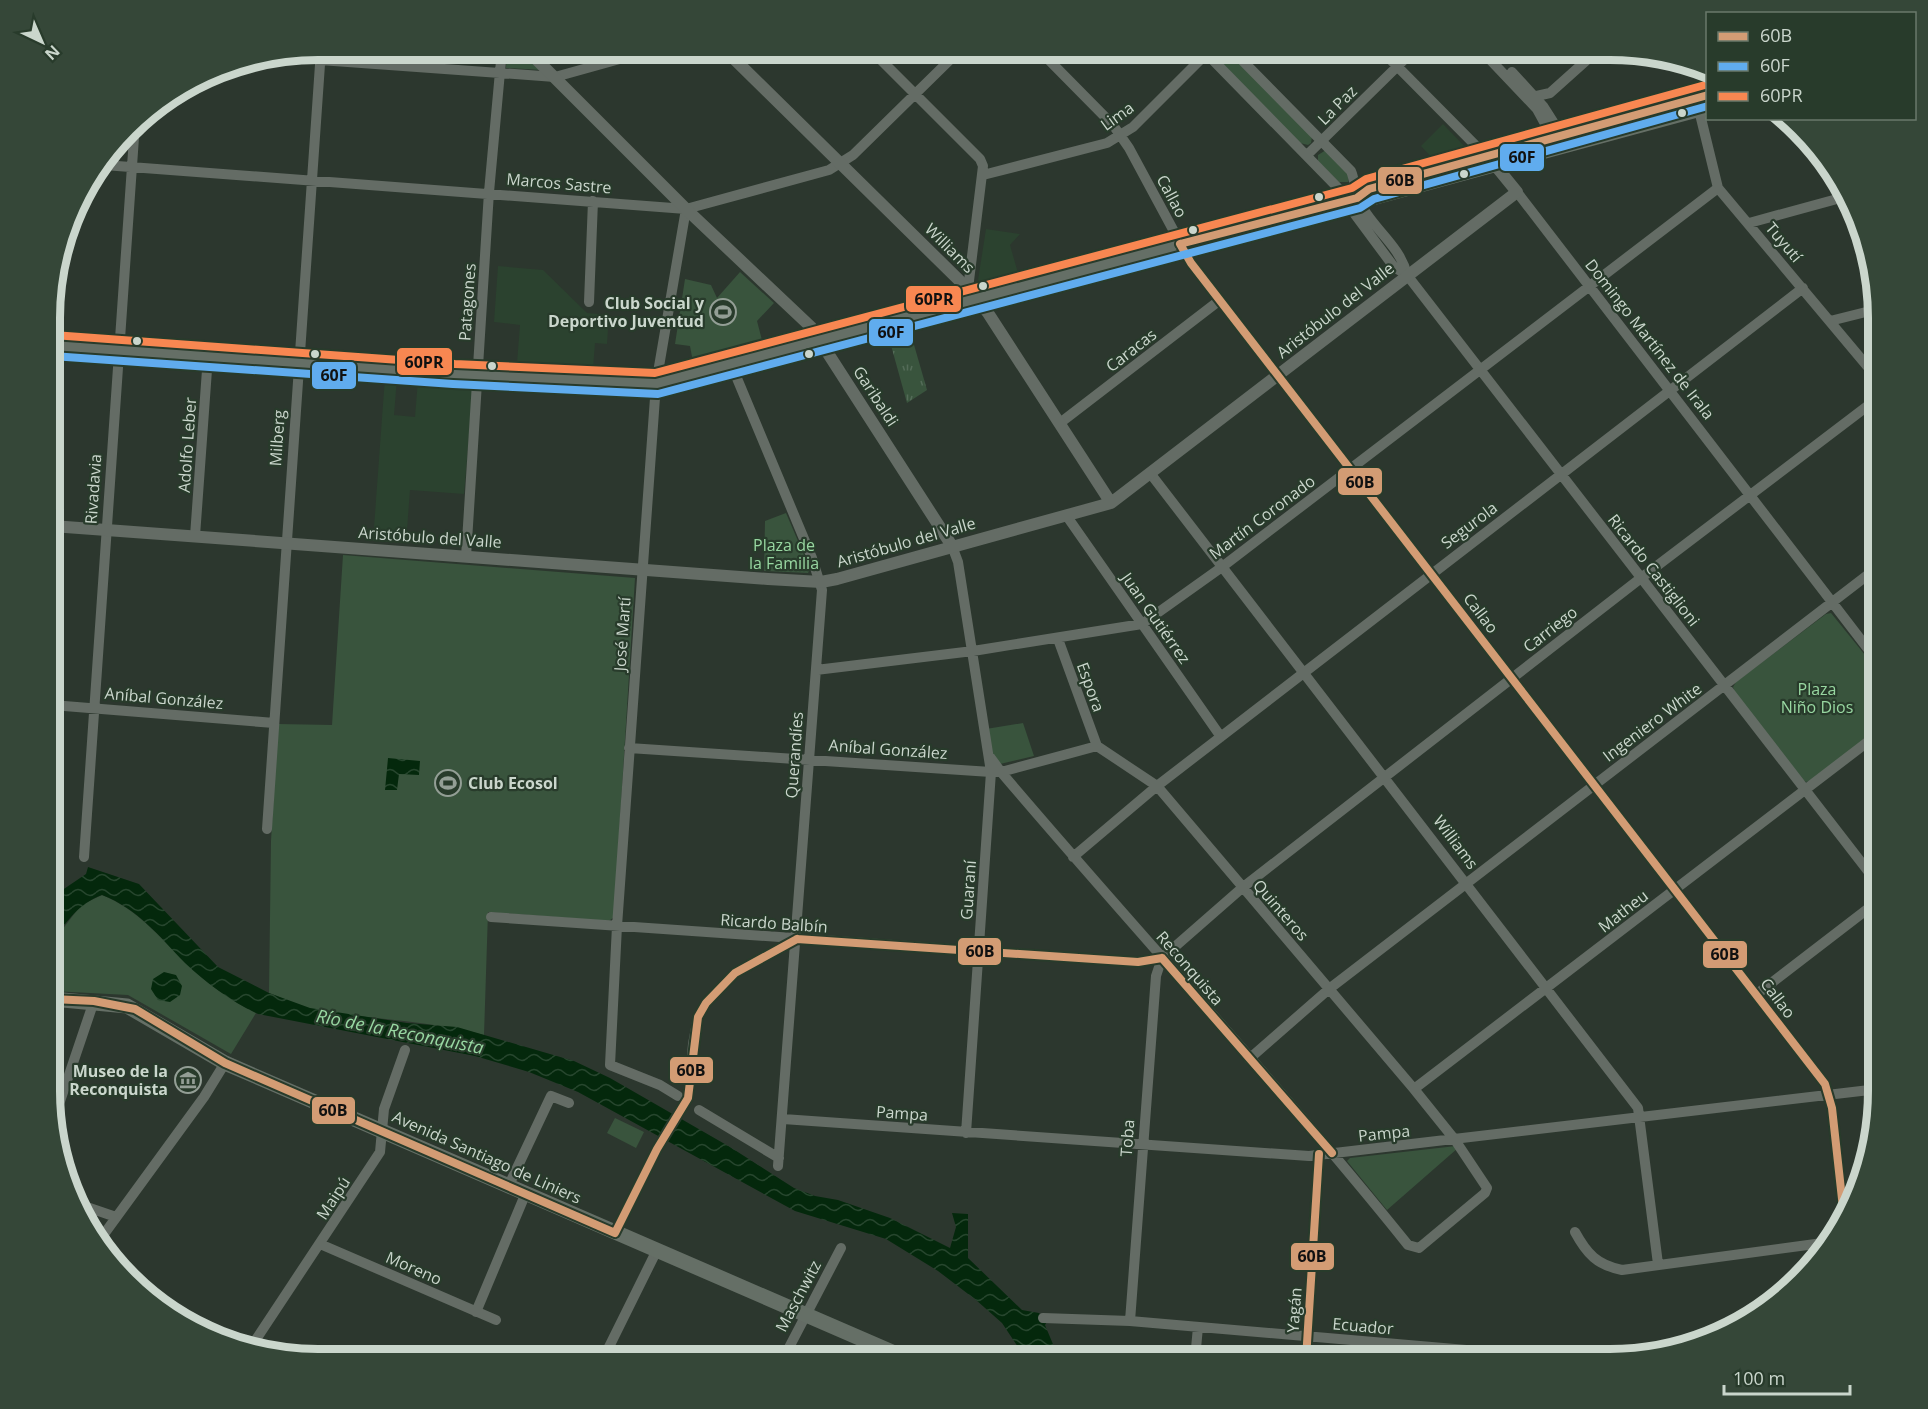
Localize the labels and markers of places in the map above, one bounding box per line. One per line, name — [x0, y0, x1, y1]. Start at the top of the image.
unlabelled marker — [1676, 107, 1688, 119]
unlabelled marker — [1458, 168, 1470, 180]
unlabelled marker — [1313, 191, 1325, 203]
unlabelled marker — [1187, 224, 1199, 236]
unlabelled marker — [977, 280, 989, 292]
place label: Club Social y Deportivo Juventud — [548, 292, 705, 332]
sports icon: Club Social y Deportivo Juventud — [708, 297, 738, 327]
unlabelled marker — [131, 335, 143, 347]
unlabelled marker — [309, 348, 321, 360]
unlabelled marker — [803, 348, 815, 360]
unlabelled marker — [486, 360, 498, 372]
sports icon: Club Ecosol — [433, 768, 463, 798]
place label: Club Ecosol — [468, 772, 558, 794]
place label: Museo de la Reconquista — [69, 1060, 168, 1100]
museum icon: Museo de la Reconquista — [173, 1065, 203, 1095]

